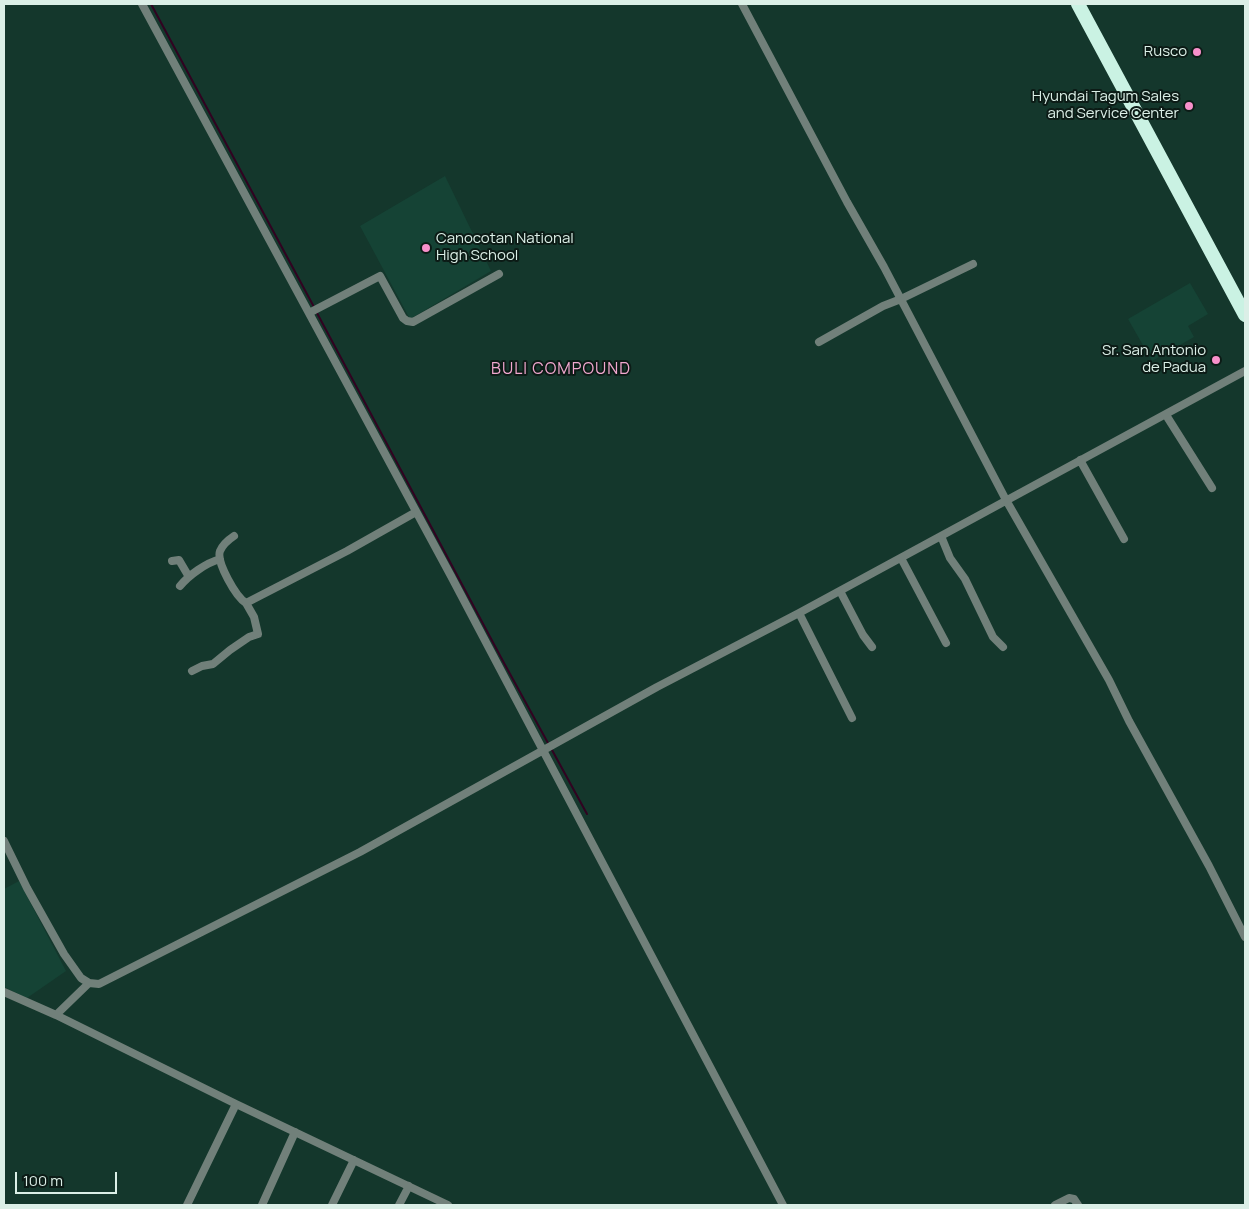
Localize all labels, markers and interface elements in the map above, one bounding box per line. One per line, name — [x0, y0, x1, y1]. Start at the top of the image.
place label: Rusco — [1144, 43, 1187, 61]
marker: Rusco — [1191, 46, 1203, 58]
place label: Hyundai Tagum Sales and Service Center — [1032, 88, 1179, 123]
marker: Hyundai Tagum Sales and Service Center — [1183, 100, 1195, 112]
place label: Canocotan National High School — [436, 230, 574, 265]
marker: Canocotan National High School — [420, 242, 432, 254]
place label: Sr. San Antonio de Padua — [1102, 342, 1206, 377]
marker: Sr. San Antonio de Padua — [1210, 354, 1222, 366]
district label: BULI COMPOUND — [489, 360, 633, 380]
scale bar — [18, 1162, 120, 1194]
text: 100 m — [23, 1170, 63, 1191]

